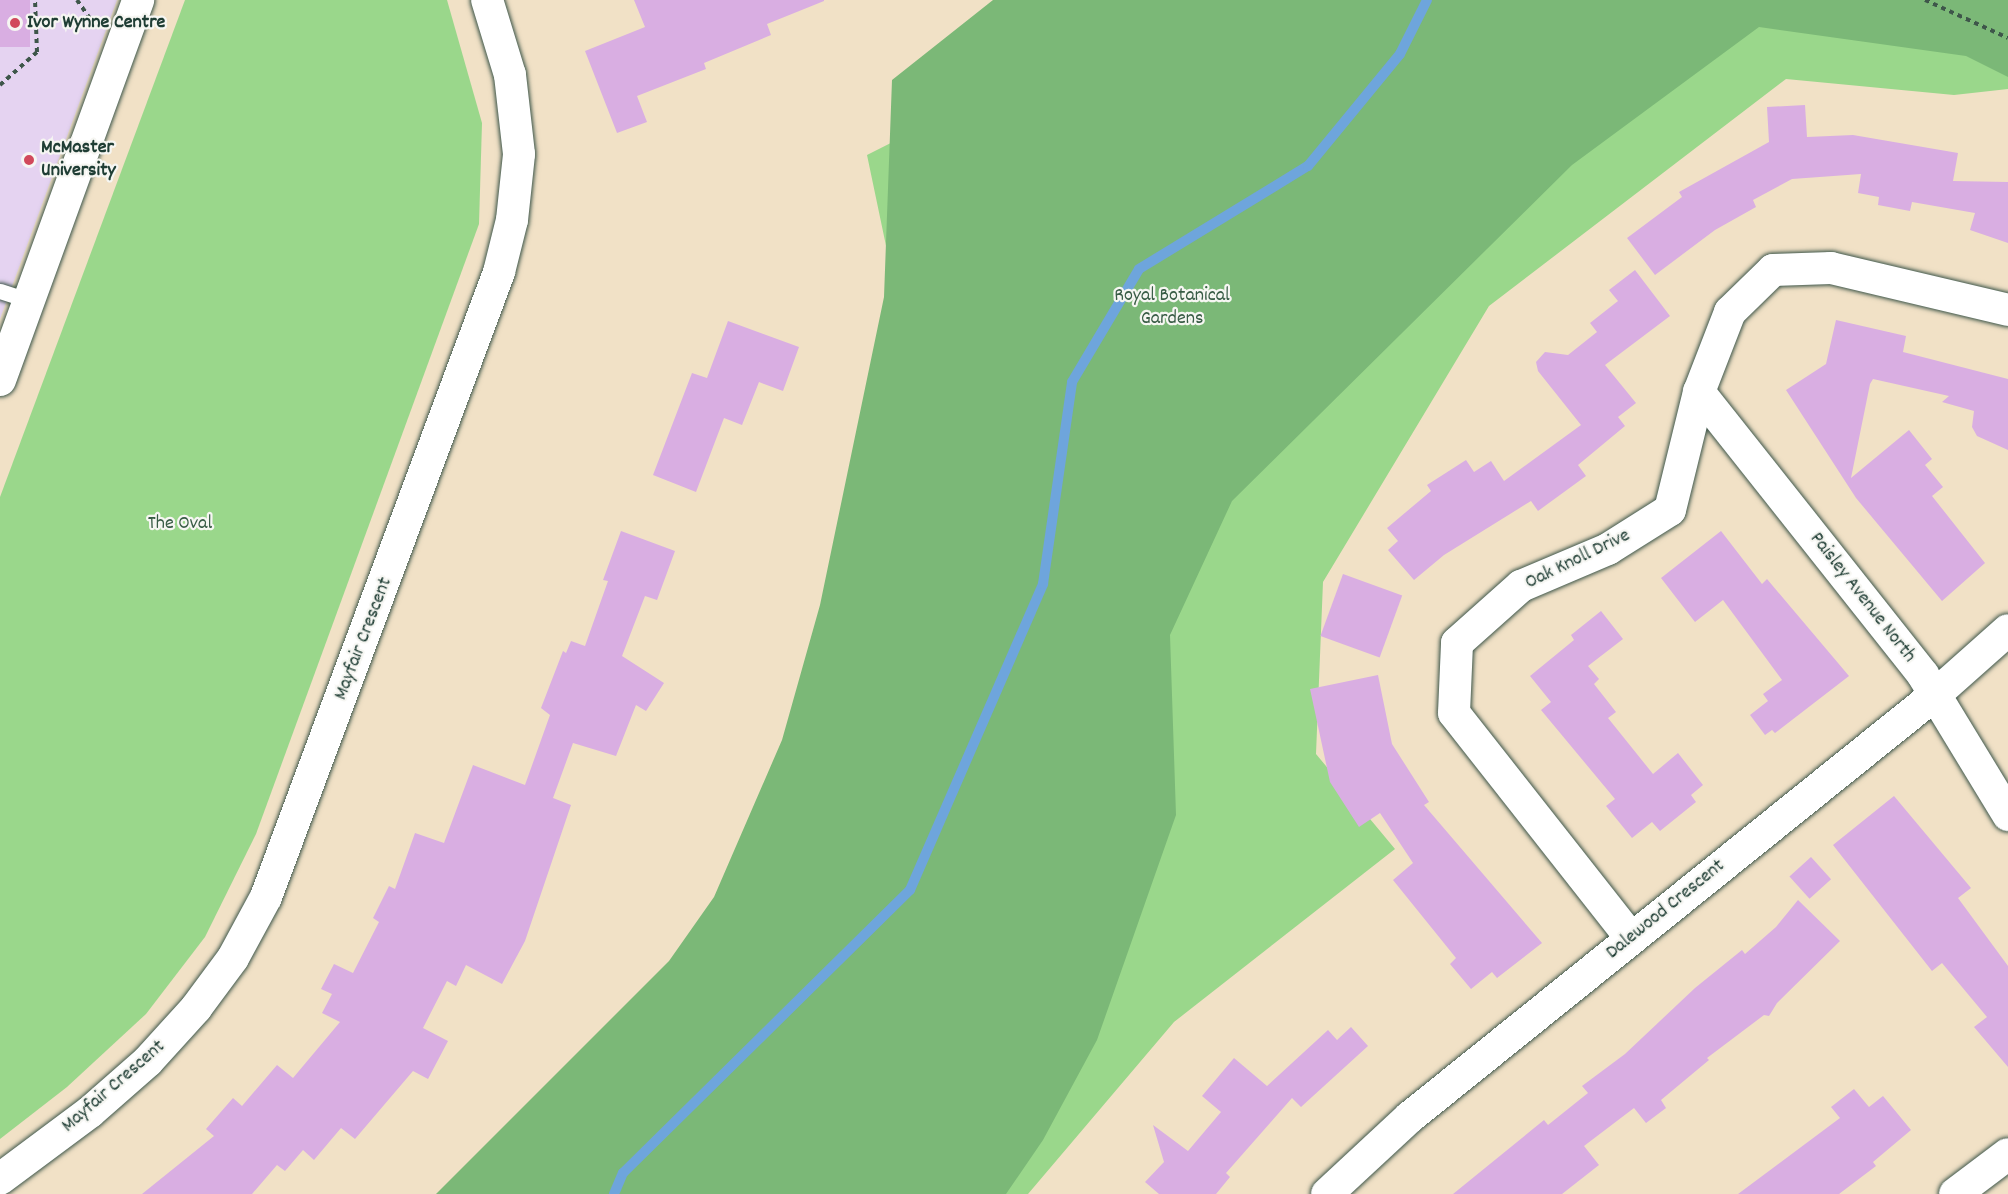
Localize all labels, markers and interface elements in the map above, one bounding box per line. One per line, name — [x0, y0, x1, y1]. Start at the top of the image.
place label: Ivor Wynne Centre — [27, 11, 165, 35]
marker: Ivor Wynne Centre — [8, 16, 22, 30]
place label: McMaster University — [41, 136, 116, 183]
marker: McMaster University — [22, 153, 36, 167]
park label: Royal Botanical Gardens — [1114, 284, 1230, 331]
park label: The Oval — [148, 512, 212, 536]
street label: Oak Knoll Drive — [1522, 524, 1634, 596]
street label: Paisley Avenue North — [1804, 528, 1920, 668]
street label: Mayfair Crescent — [330, 574, 398, 704]
street label: Dalewood Crescent — [1602, 855, 1730, 965]
street label: Mayfair Crescent — [57, 1036, 171, 1138]

